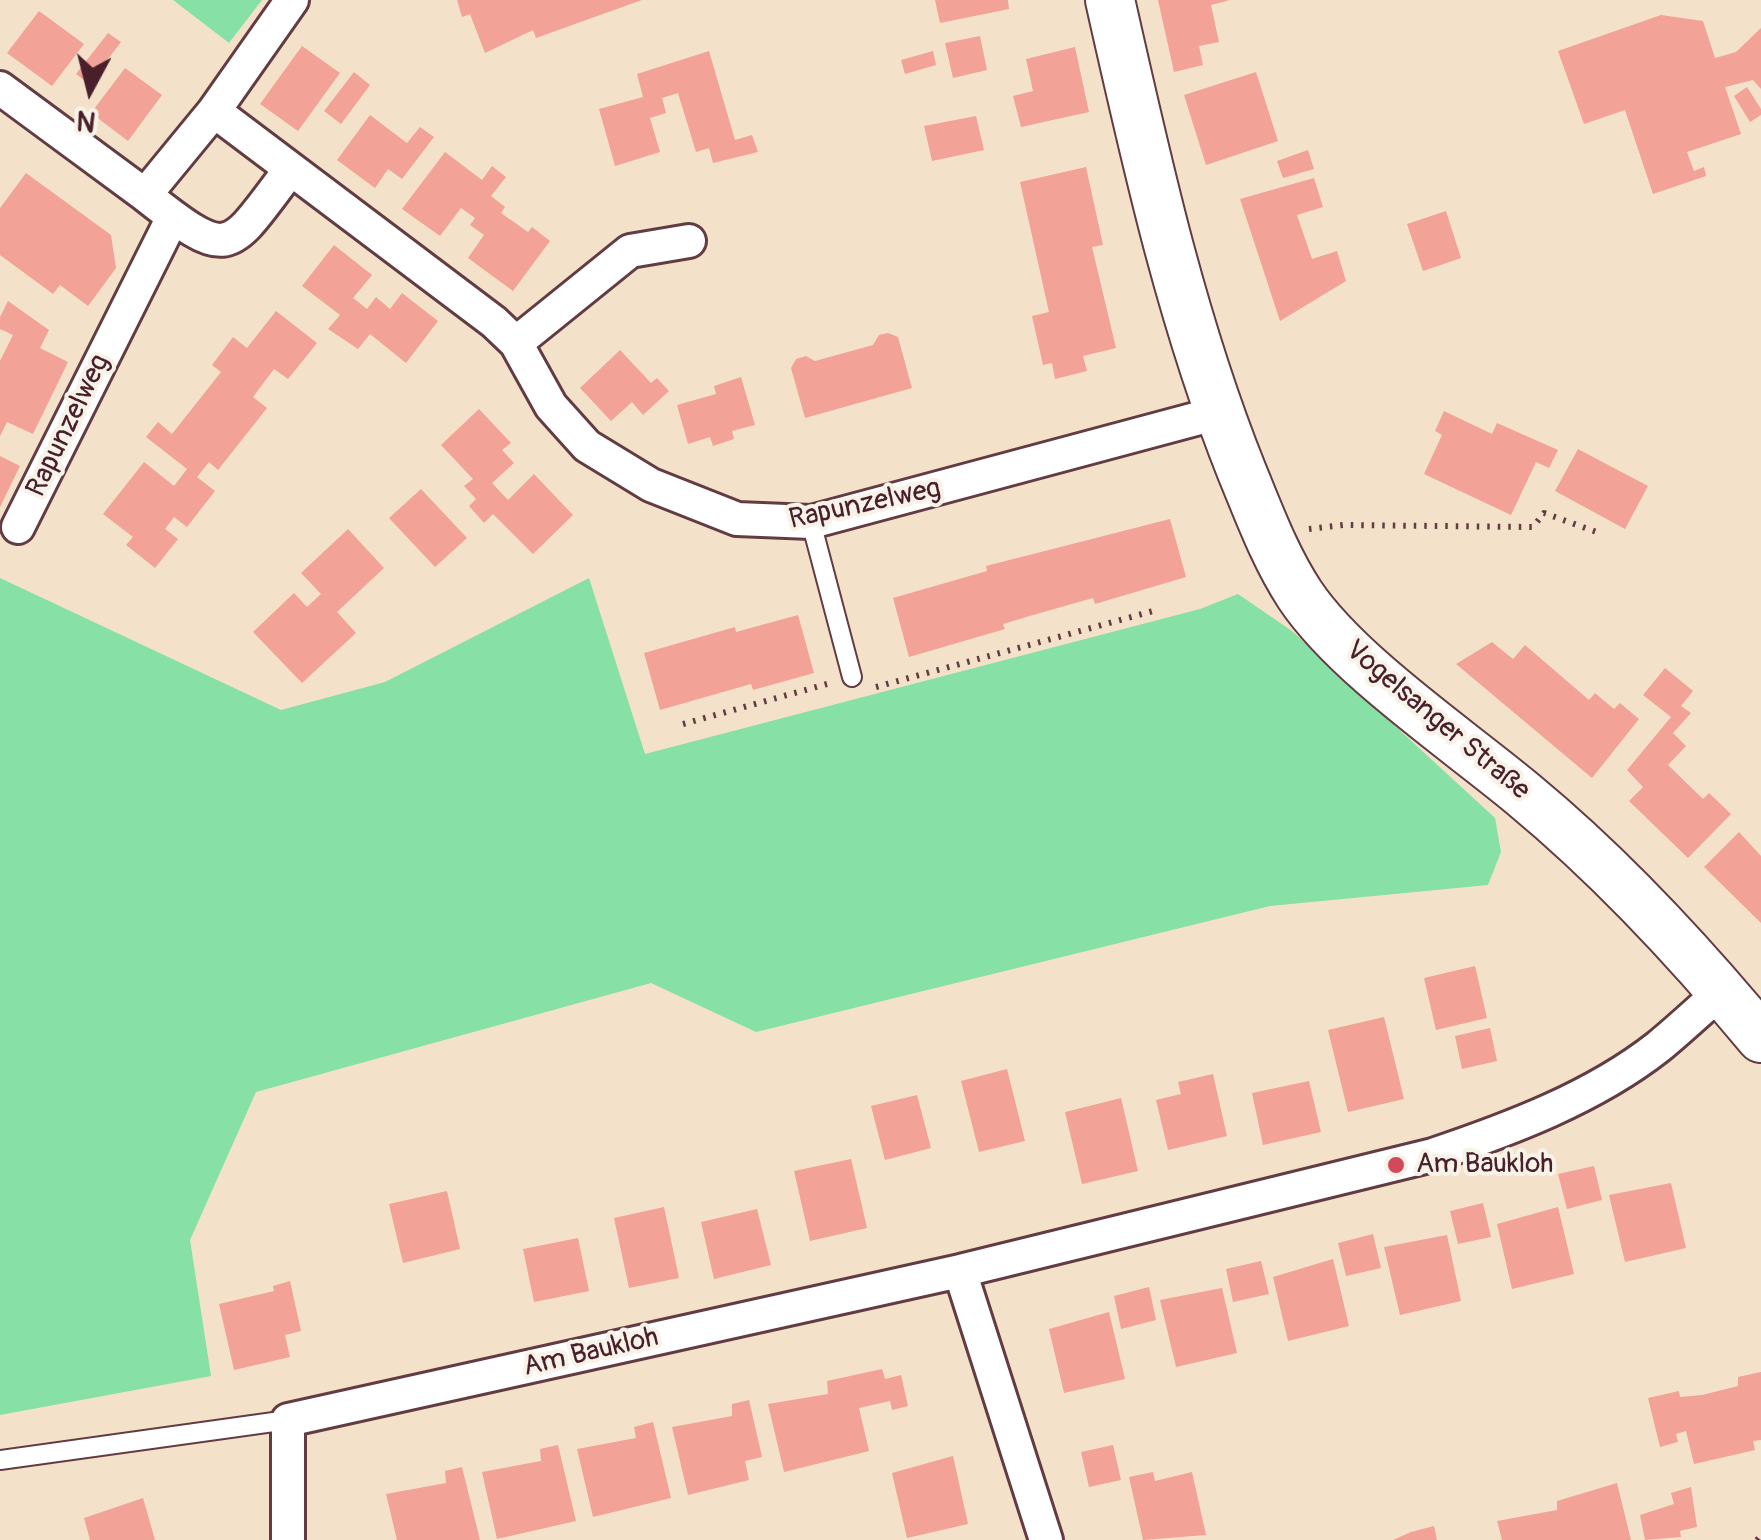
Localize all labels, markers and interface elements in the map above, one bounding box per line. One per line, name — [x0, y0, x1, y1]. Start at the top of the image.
north arrow — [40, 40, 140, 140]
text: N — [75, 102, 98, 139]
street label: Rapunzelweg — [20, 349, 118, 503]
street label: Rapunzelweg — [786, 473, 944, 537]
street label: Vogelsanger Straße — [1338, 634, 1536, 808]
place label: Am Baukloh — [1416, 1148, 1553, 1182]
marker: Am Baukloh — [1385, 1154, 1407, 1176]
street label: Am Baukloh — [520, 1321, 662, 1385]

